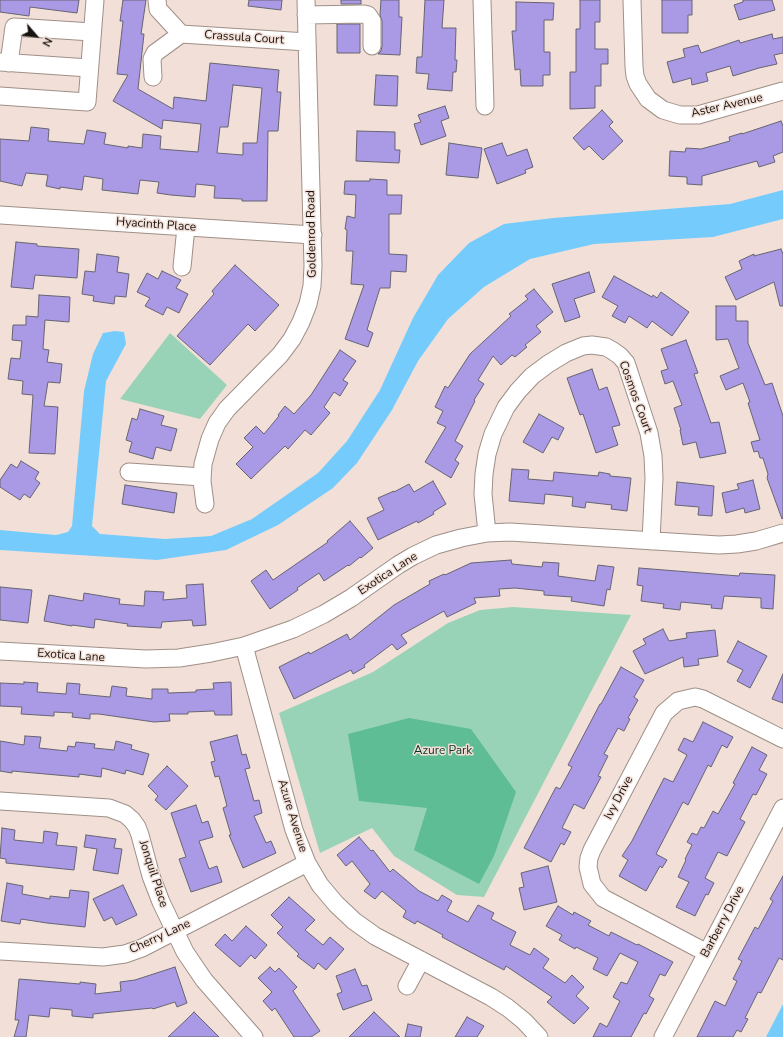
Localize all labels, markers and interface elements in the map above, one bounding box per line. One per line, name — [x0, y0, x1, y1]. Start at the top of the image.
north arrow — [16, 16, 56, 56]
street label: Crassula Court — [204, 28, 284, 48]
text: N — [38, 35, 56, 49]
street label: Aster Avenue — [690, 91, 764, 121]
street label: Goldenrod Road — [304, 190, 320, 278]
street label: Hyacinth Place — [116, 215, 196, 235]
street label: Cosmos Court — [615, 359, 655, 435]
street label: Exotica Lane — [356, 550, 420, 598]
street label: Exotica Lane — [37, 646, 105, 666]
park label: Azure Park — [414, 744, 472, 758]
street label: Ivy Drive — [602, 774, 636, 822]
street label: Azure Avenue — [274, 778, 310, 854]
street label: Jonquil Place — [135, 839, 171, 909]
street label: Barberry Drive — [698, 884, 748, 960]
street label: Cherry Lane — [127, 917, 193, 957]

